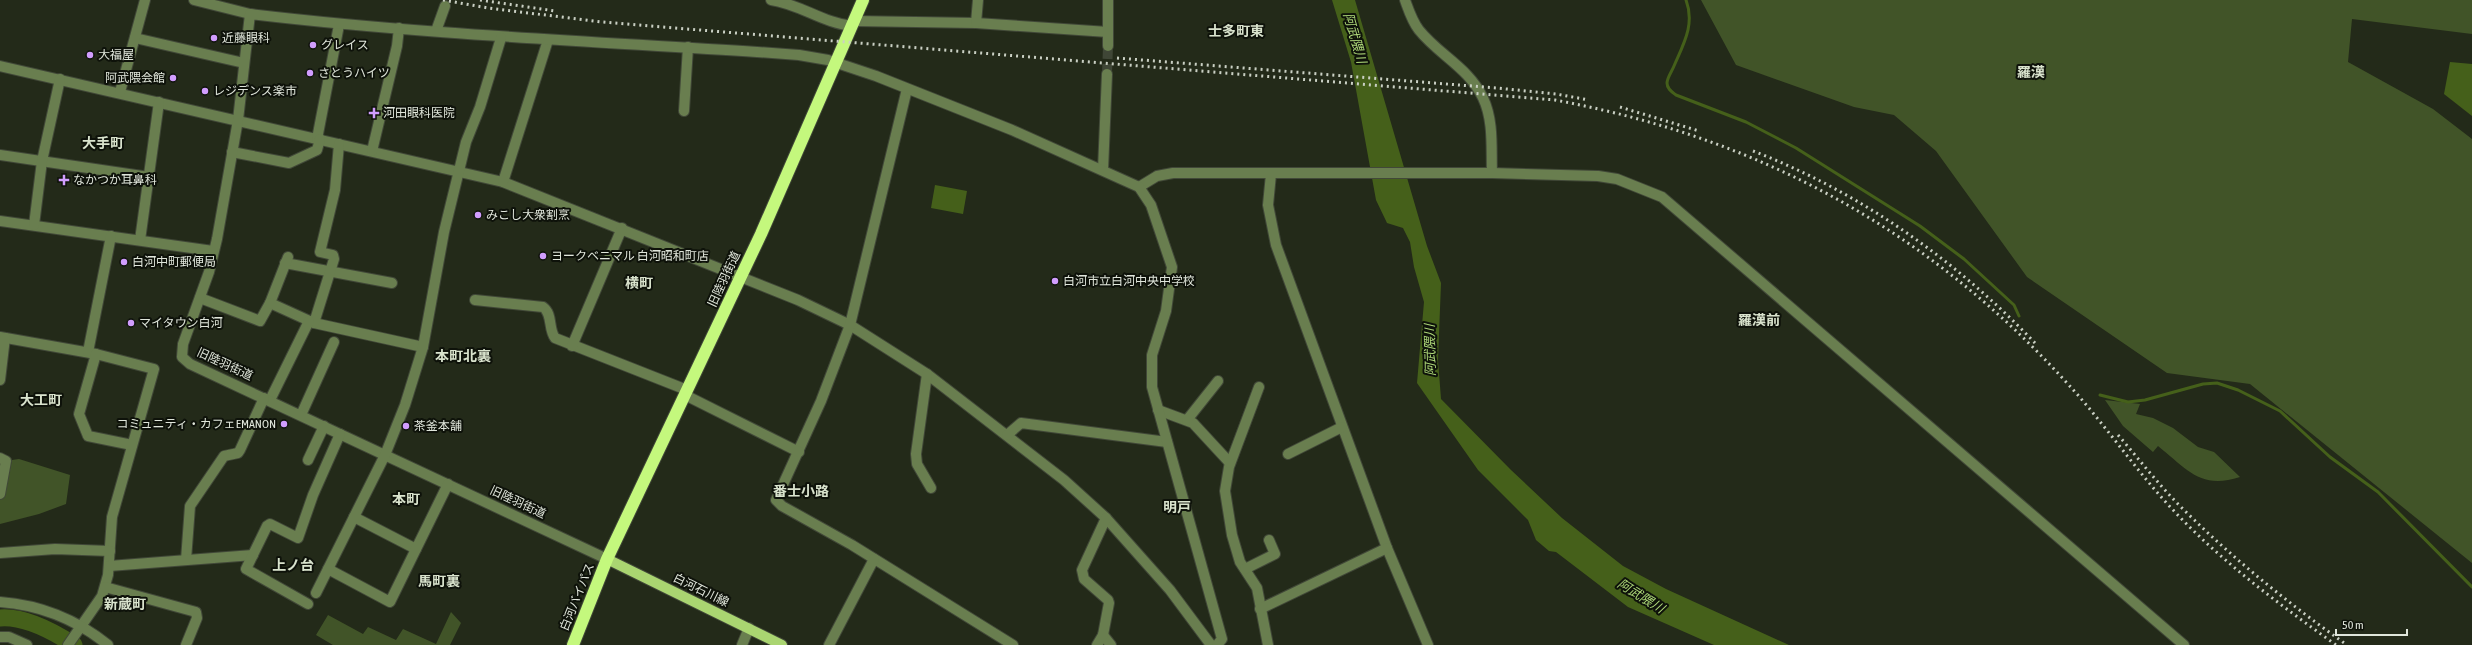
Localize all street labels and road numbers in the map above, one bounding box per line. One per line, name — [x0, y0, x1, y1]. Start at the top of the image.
street label: 旧陸羽街道 — [705, 249, 743, 309]
street label: 旧陸羽街道 — [195, 345, 255, 383]
street label: 旧陸羽街道 — [488, 483, 548, 521]
street label: 白河バイパス — [557, 561, 597, 633]
street label: 白河石川線 — [671, 571, 731, 609]

